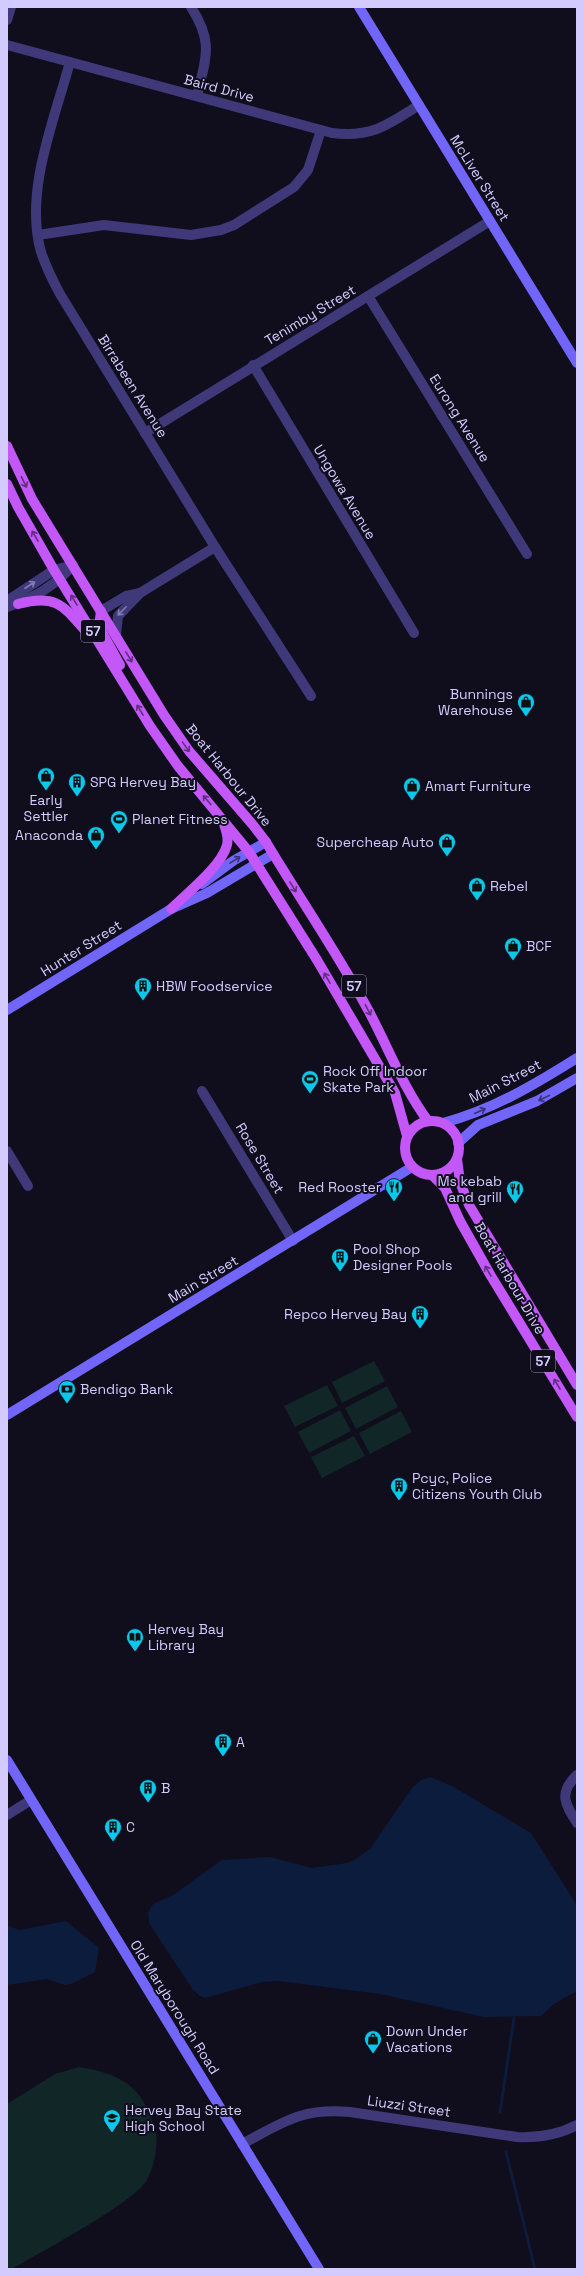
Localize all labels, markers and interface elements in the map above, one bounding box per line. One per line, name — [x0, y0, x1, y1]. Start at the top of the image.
street label: Baird Drive — [182, 70, 256, 106]
street label: McLiver Street — [446, 131, 514, 225]
street label: Tenimby Street — [261, 281, 359, 349]
street label: Birrabeen Avenue — [94, 331, 172, 441]
street label: Eurong Avenue — [426, 371, 494, 465]
street label: Ungowa Avenue — [310, 441, 380, 543]
one-way arrow — [21, 475, 28, 487]
one-way arrow — [30, 530, 38, 542]
one-way arrow — [24, 581, 35, 589]
one-way arrow — [69, 594, 77, 606]
one-way arrow — [117, 606, 127, 616]
road number: 57 — [81, 620, 105, 642]
one-way arrow — [125, 651, 133, 662]
place label: Bunnings Warehouse — [438, 685, 513, 719]
shop icon: Bunnings Warehouse — [516, 692, 536, 717]
one-way arrow — [136, 704, 144, 716]
street label: Boat Harbour Drive — [182, 720, 276, 830]
one-way arrow — [182, 741, 190, 752]
shop icon: Early Settler — [36, 766, 56, 791]
building icon: SPG Hervey Bay — [67, 772, 87, 797]
place label: SPG Hervey Bay — [90, 773, 196, 791]
shop icon: Amart Furniture — [402, 776, 422, 801]
place label: Amart Furniture — [425, 777, 531, 795]
place label: Early Settler — [24, 791, 68, 825]
one-way arrow — [203, 795, 212, 806]
sports icon: Planet Fitness — [109, 809, 129, 834]
place label: Planet Fitness — [132, 810, 228, 828]
shop icon: Anaconda — [86, 825, 106, 850]
place label: Anaconda — [15, 826, 83, 844]
shop icon: Supercheap Auto — [437, 832, 457, 857]
place label: Supercheap Auto — [317, 833, 434, 851]
one-way arrow — [229, 856, 241, 864]
shop icon: Rebel — [467, 876, 487, 901]
place label: Rebel — [490, 877, 528, 895]
one-way arrow — [290, 881, 298, 893]
street label: Hunter Street — [37, 916, 125, 980]
shop icon: BCF — [503, 936, 523, 961]
place label: BCF — [526, 937, 552, 955]
one-way arrow — [323, 972, 331, 984]
road number: 57 — [342, 975, 366, 997]
building icon: HBW Foodservice — [133, 976, 153, 1001]
place label: HBW Foodservice — [156, 977, 273, 995]
one-way arrow — [365, 1004, 372, 1016]
street label: Main Street — [466, 1055, 544, 1107]
place label: Rock Off Indoor Skate Park — [323, 1062, 427, 1096]
sports icon: Rock Off Indoor Skate Park — [300, 1069, 320, 1094]
one-way arrow — [538, 1095, 550, 1102]
one-way arrow — [473, 1106, 485, 1114]
street label: Rose Street — [232, 1119, 288, 1197]
place label: Ms kebab and grill — [437, 1172, 502, 1206]
restaurant icon: Red Rooster — [384, 1177, 404, 1202]
place label: Red Rooster — [298, 1178, 381, 1196]
restaurant icon: Ms kebab and grill — [505, 1179, 525, 1204]
street label: Boat Harbour Drive — [471, 1219, 549, 1337]
place label: Pool Shop Designer Pools — [353, 1240, 452, 1274]
building icon: Pool Shop Designer Pools — [330, 1247, 350, 1272]
street label: Main Street — [165, 1251, 241, 1307]
one-way arrow — [484, 1265, 492, 1277]
building icon: Repco Hervey Bay — [410, 1304, 430, 1329]
place label: Repco Hervey Bay — [284, 1305, 407, 1323]
road number: 57 — [531, 1350, 555, 1372]
one-way arrow — [552, 1378, 560, 1390]
bank icon: Bendigo Bank — [57, 1379, 77, 1404]
place label: Bendigo Bank — [80, 1380, 174, 1398]
place label: Pcyc, Police Citizens Youth Club — [412, 1469, 542, 1503]
building icon: Pcyc, Police Citizens Youth Club — [389, 1476, 409, 1501]
place label: Hervey Bay Library — [148, 1620, 224, 1654]
library icon: Hervey Bay Library — [125, 1627, 145, 1652]
building icon: A — [213, 1732, 233, 1757]
place label: A — [236, 1733, 245, 1751]
building icon: B — [138, 1778, 158, 1803]
place label: B — [161, 1779, 170, 1797]
building icon: C — [103, 1817, 123, 1842]
place label: C — [126, 1818, 135, 1836]
street label: Old Maryborough Road — [126, 1937, 224, 2077]
place label: Down Under Vacations — [386, 2022, 468, 2056]
shop icon: Down Under Vacations — [363, 2029, 383, 2054]
street label: Liuzzi Street — [366, 2091, 452, 2121]
place label: Hervey Bay State High School — [125, 2101, 242, 2135]
school or university icon: Hervey Bay State High School — [102, 2108, 122, 2133]

